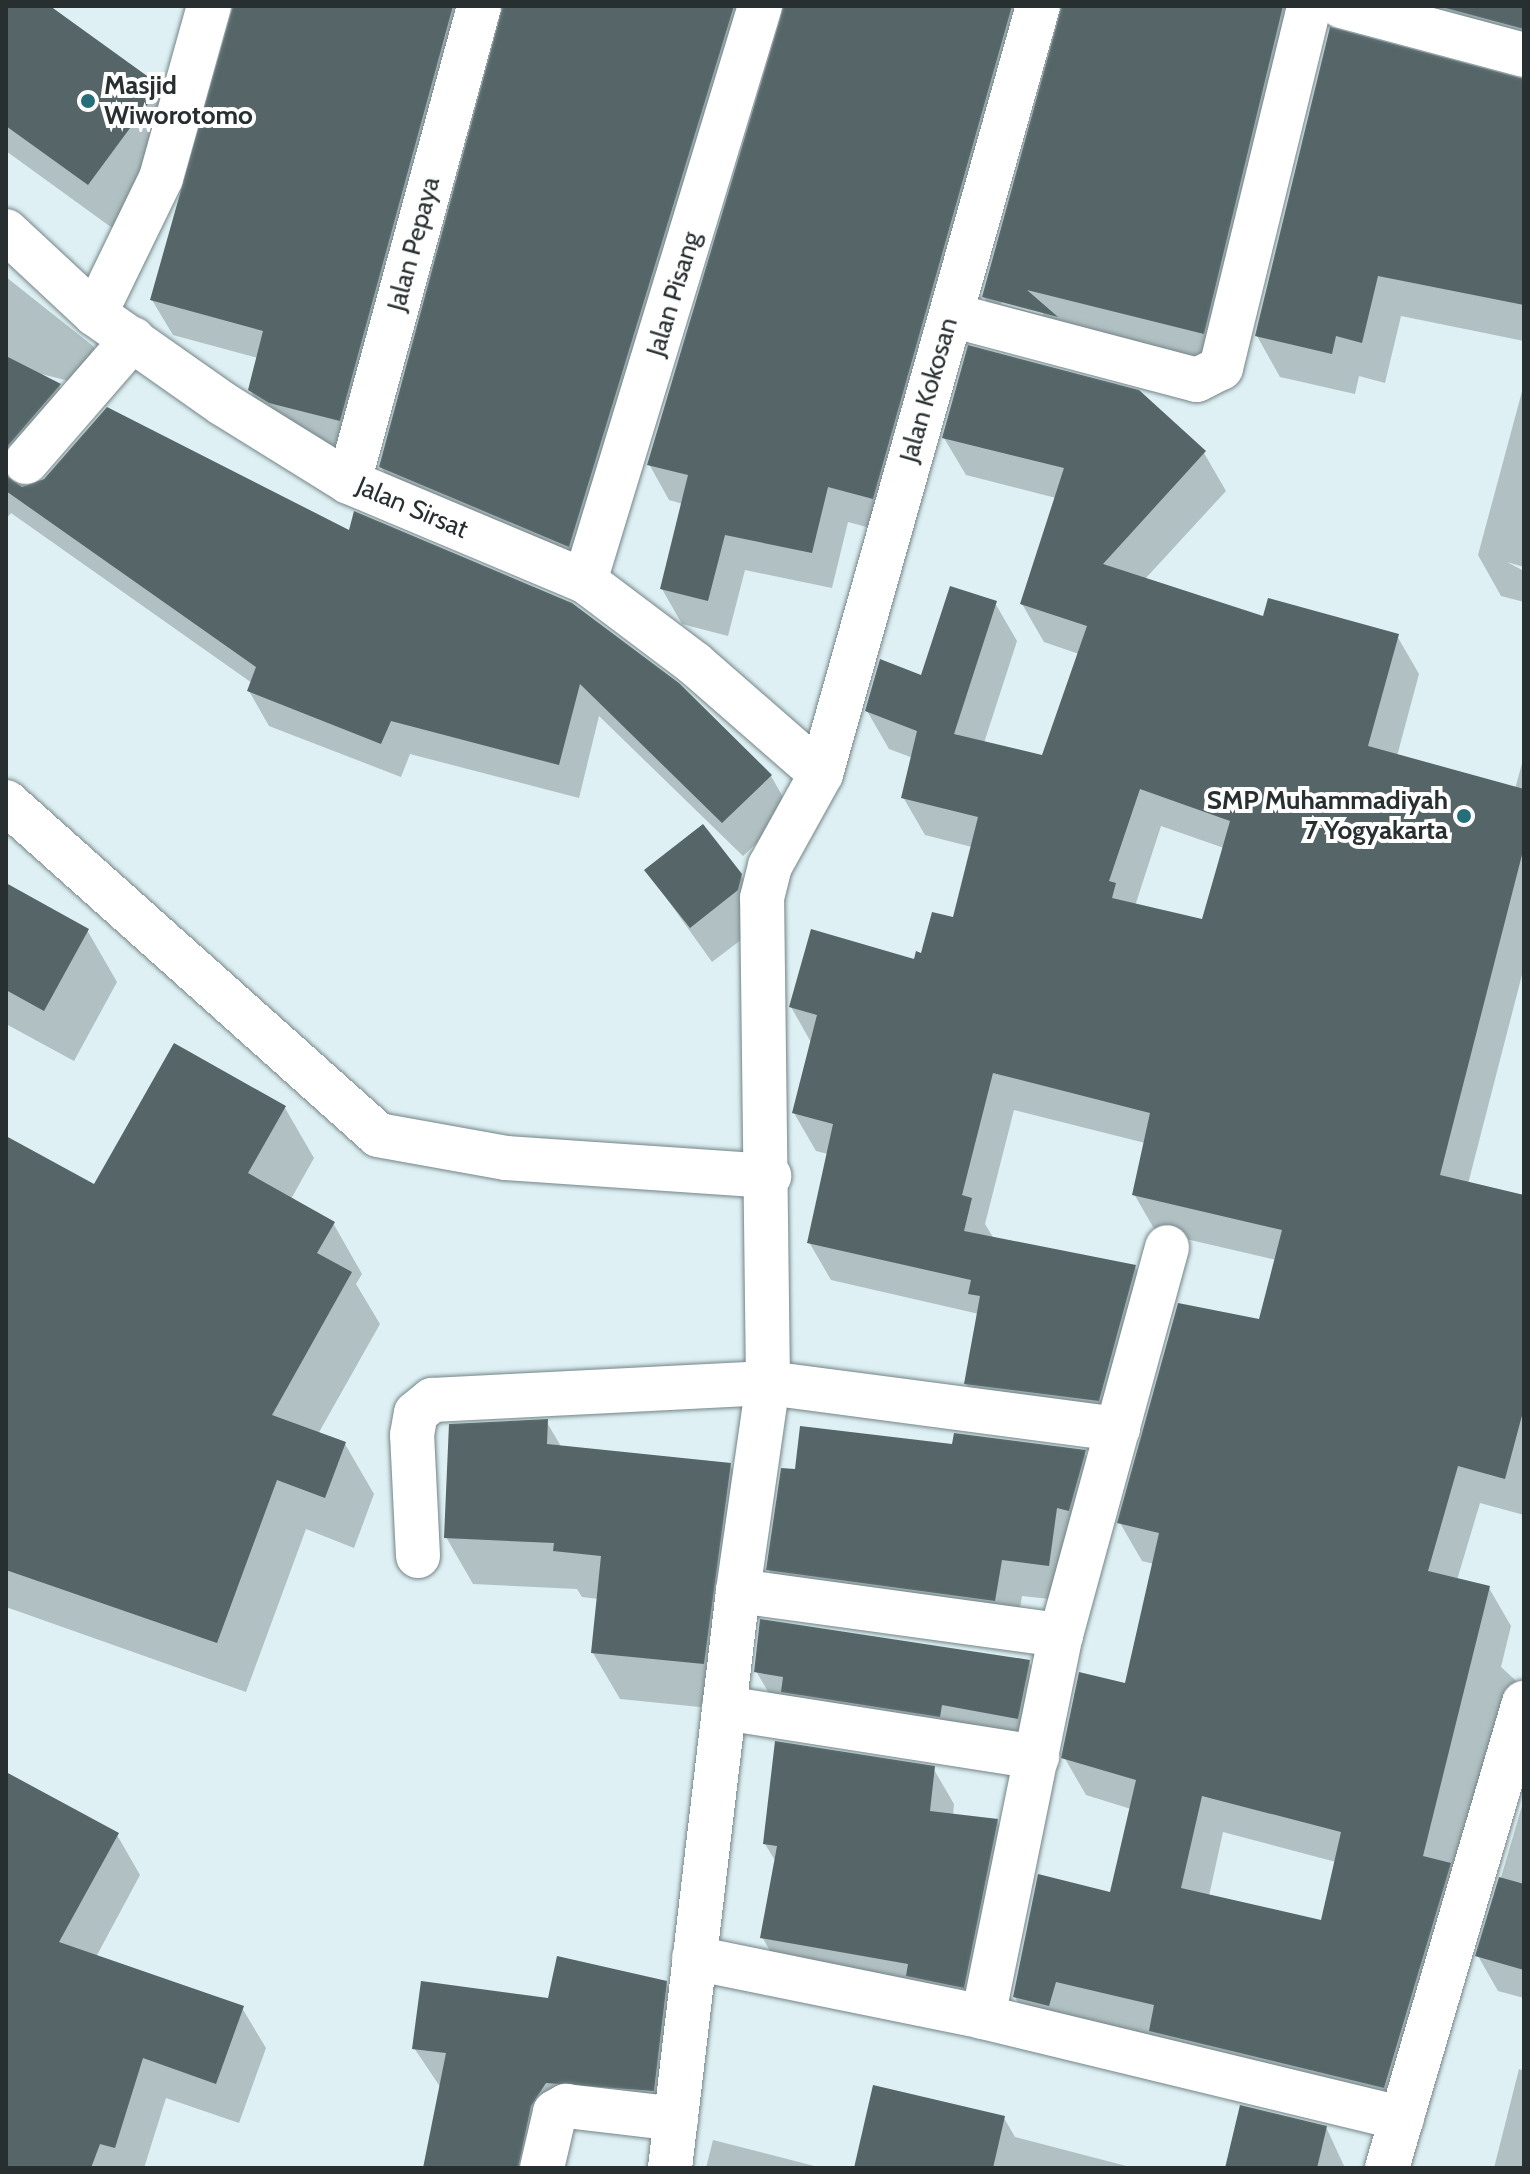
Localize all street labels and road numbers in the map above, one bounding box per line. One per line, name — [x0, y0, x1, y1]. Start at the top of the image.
street label: Jalan Pepaya — [381, 174, 447, 314]
street label: Jalan Pisang — [640, 228, 708, 360]
street label: Jalan Kokosan — [893, 314, 965, 466]
street label: Jalan Sirsat — [351, 471, 473, 545]

